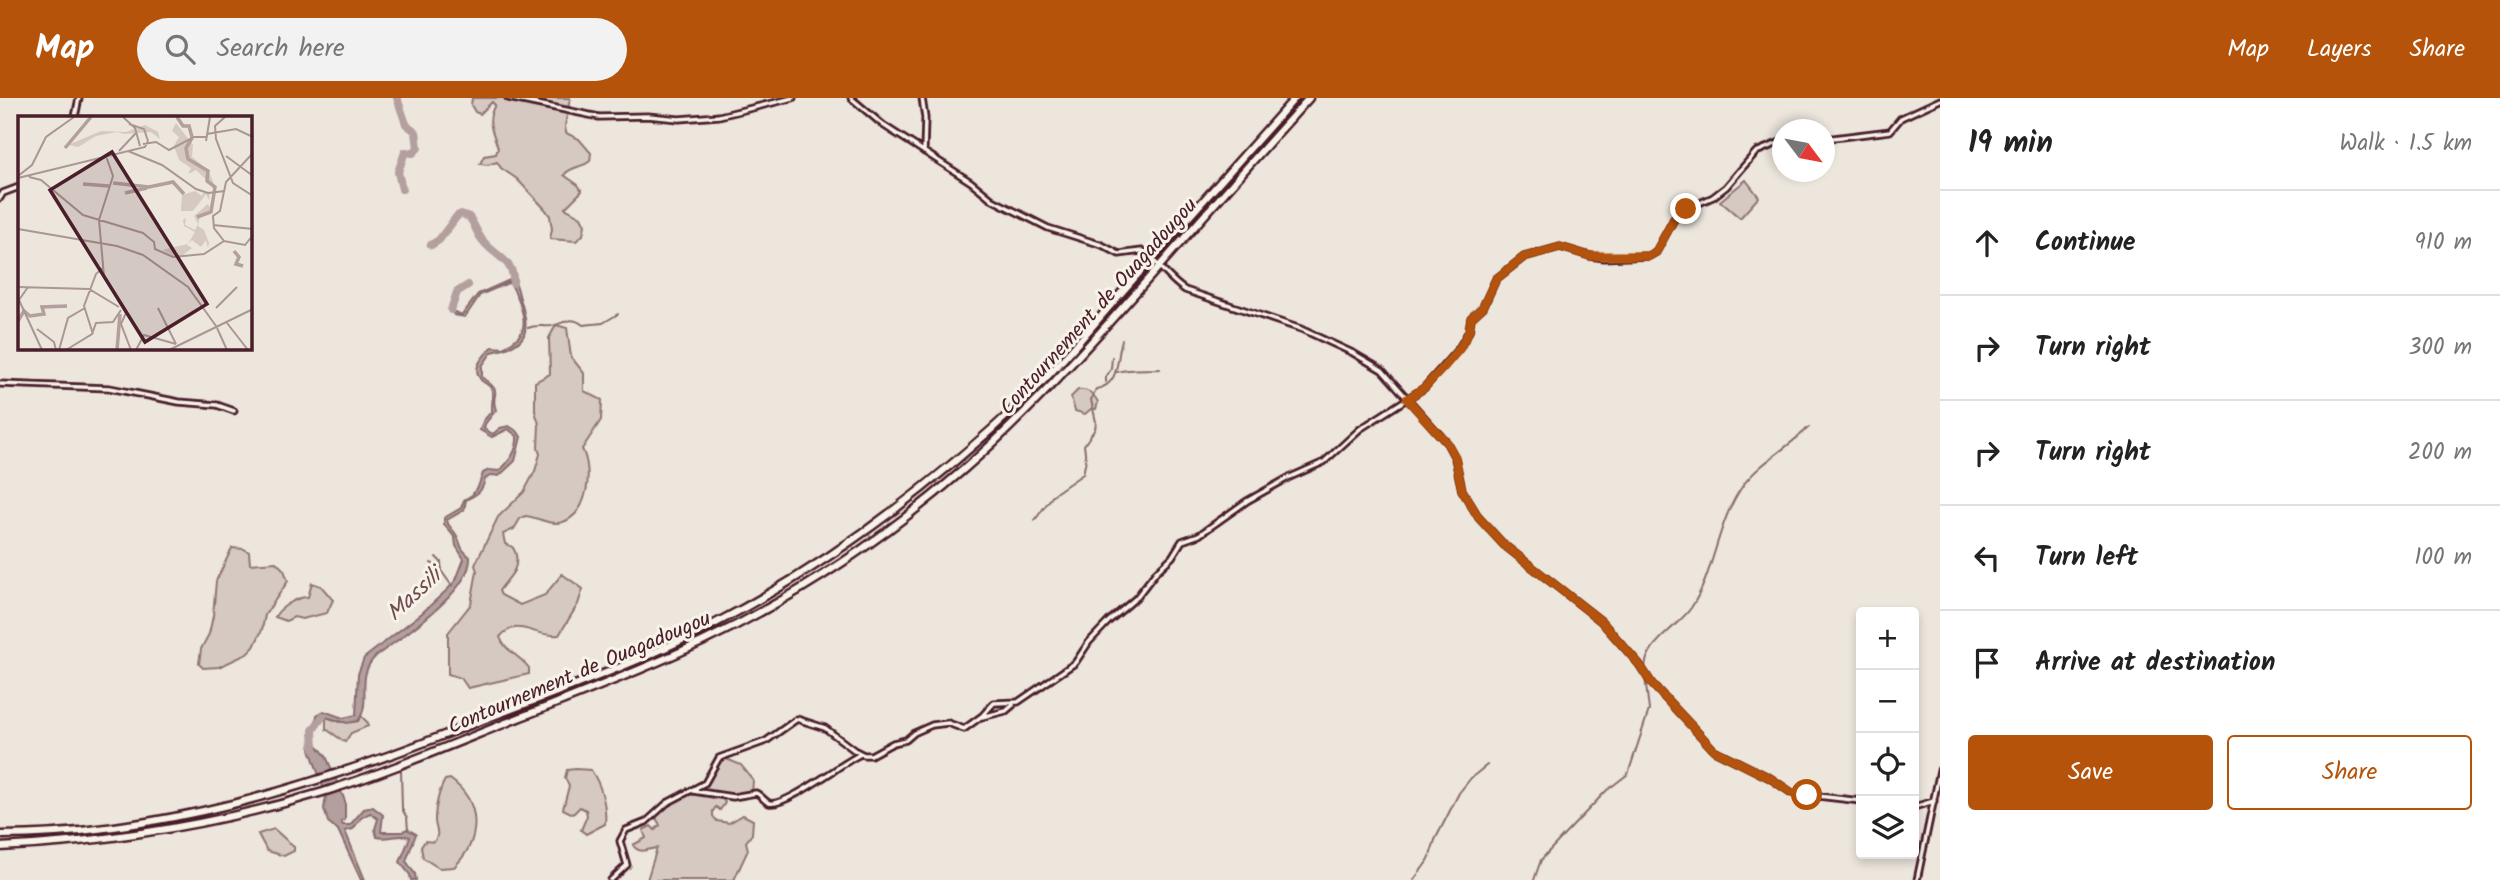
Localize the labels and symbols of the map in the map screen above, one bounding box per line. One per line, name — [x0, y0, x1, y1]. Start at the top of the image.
inset map — [18, 116, 252, 350]
north arrow — [1772, 119, 1835, 182]
street label: Contournement de Ouagadougou — [992, 191, 1206, 423]
route end — [1670, 193, 1701, 224]
water label: Massili — [378, 557, 454, 631]
street label: Contournement de Ouagadougou — [443, 603, 716, 744]
route start — [1791, 779, 1822, 810]

